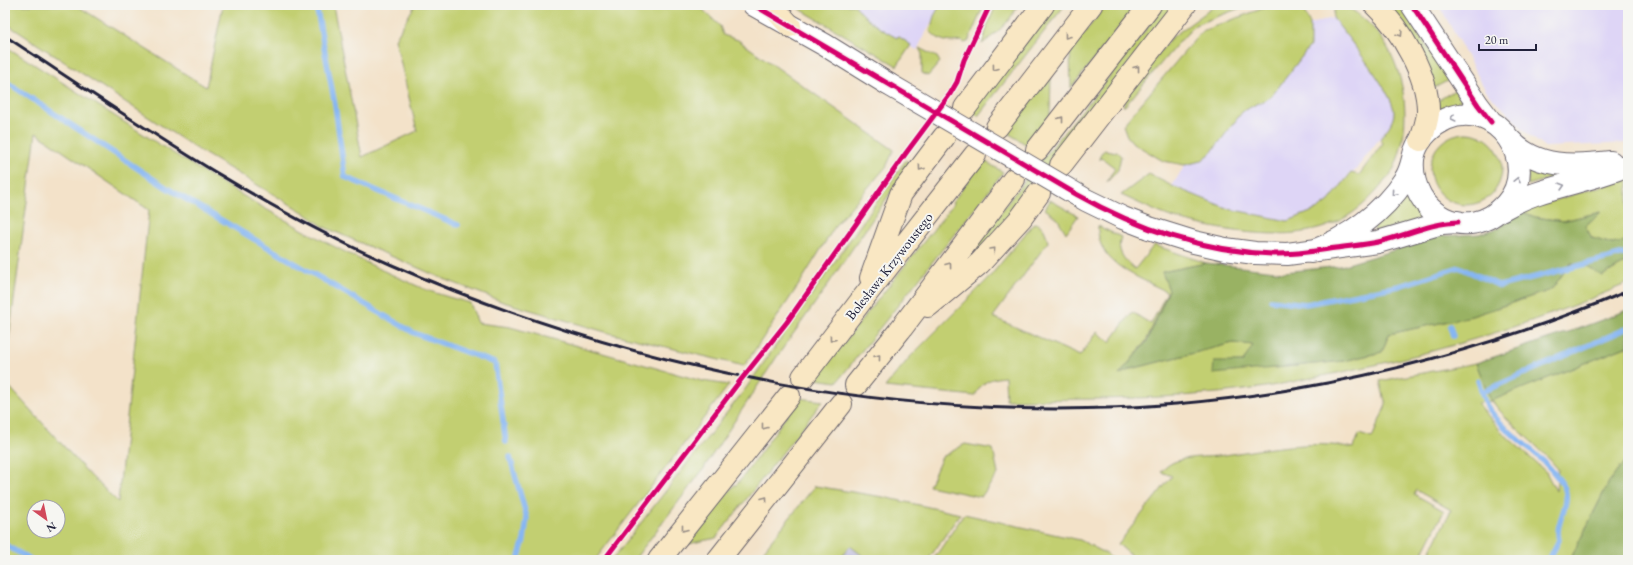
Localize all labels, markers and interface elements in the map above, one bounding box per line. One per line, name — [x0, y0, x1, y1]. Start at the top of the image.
scale bar — [1479, 26, 1536, 52]
one-way arrow — [1396, 30, 1403, 37]
one-way arrow — [1065, 31, 1072, 38]
text: 20 m — [1485, 32, 1509, 48]
one-way arrow — [993, 63, 1000, 70]
one-way arrow — [1132, 65, 1139, 72]
one-way arrow — [1450, 113, 1456, 121]
one-way arrow — [1056, 117, 1063, 124]
one-way arrow — [918, 164, 925, 171]
one-way arrow — [1513, 177, 1521, 183]
one-way arrow — [1558, 182, 1565, 191]
one-way arrow — [1391, 188, 1398, 196]
street label: Bolesława Krzywoustego — [841, 208, 937, 323]
one-way arrow — [988, 247, 995, 254]
one-way arrow — [944, 263, 951, 270]
one-way arrow — [830, 335, 837, 342]
one-way arrow — [873, 355, 880, 362]
one-way arrow — [762, 422, 769, 429]
one-way arrow — [760, 496, 767, 503]
north arrow — [26, 499, 66, 539]
text: N — [44, 519, 59, 536]
one-way arrow — [681, 524, 688, 531]

